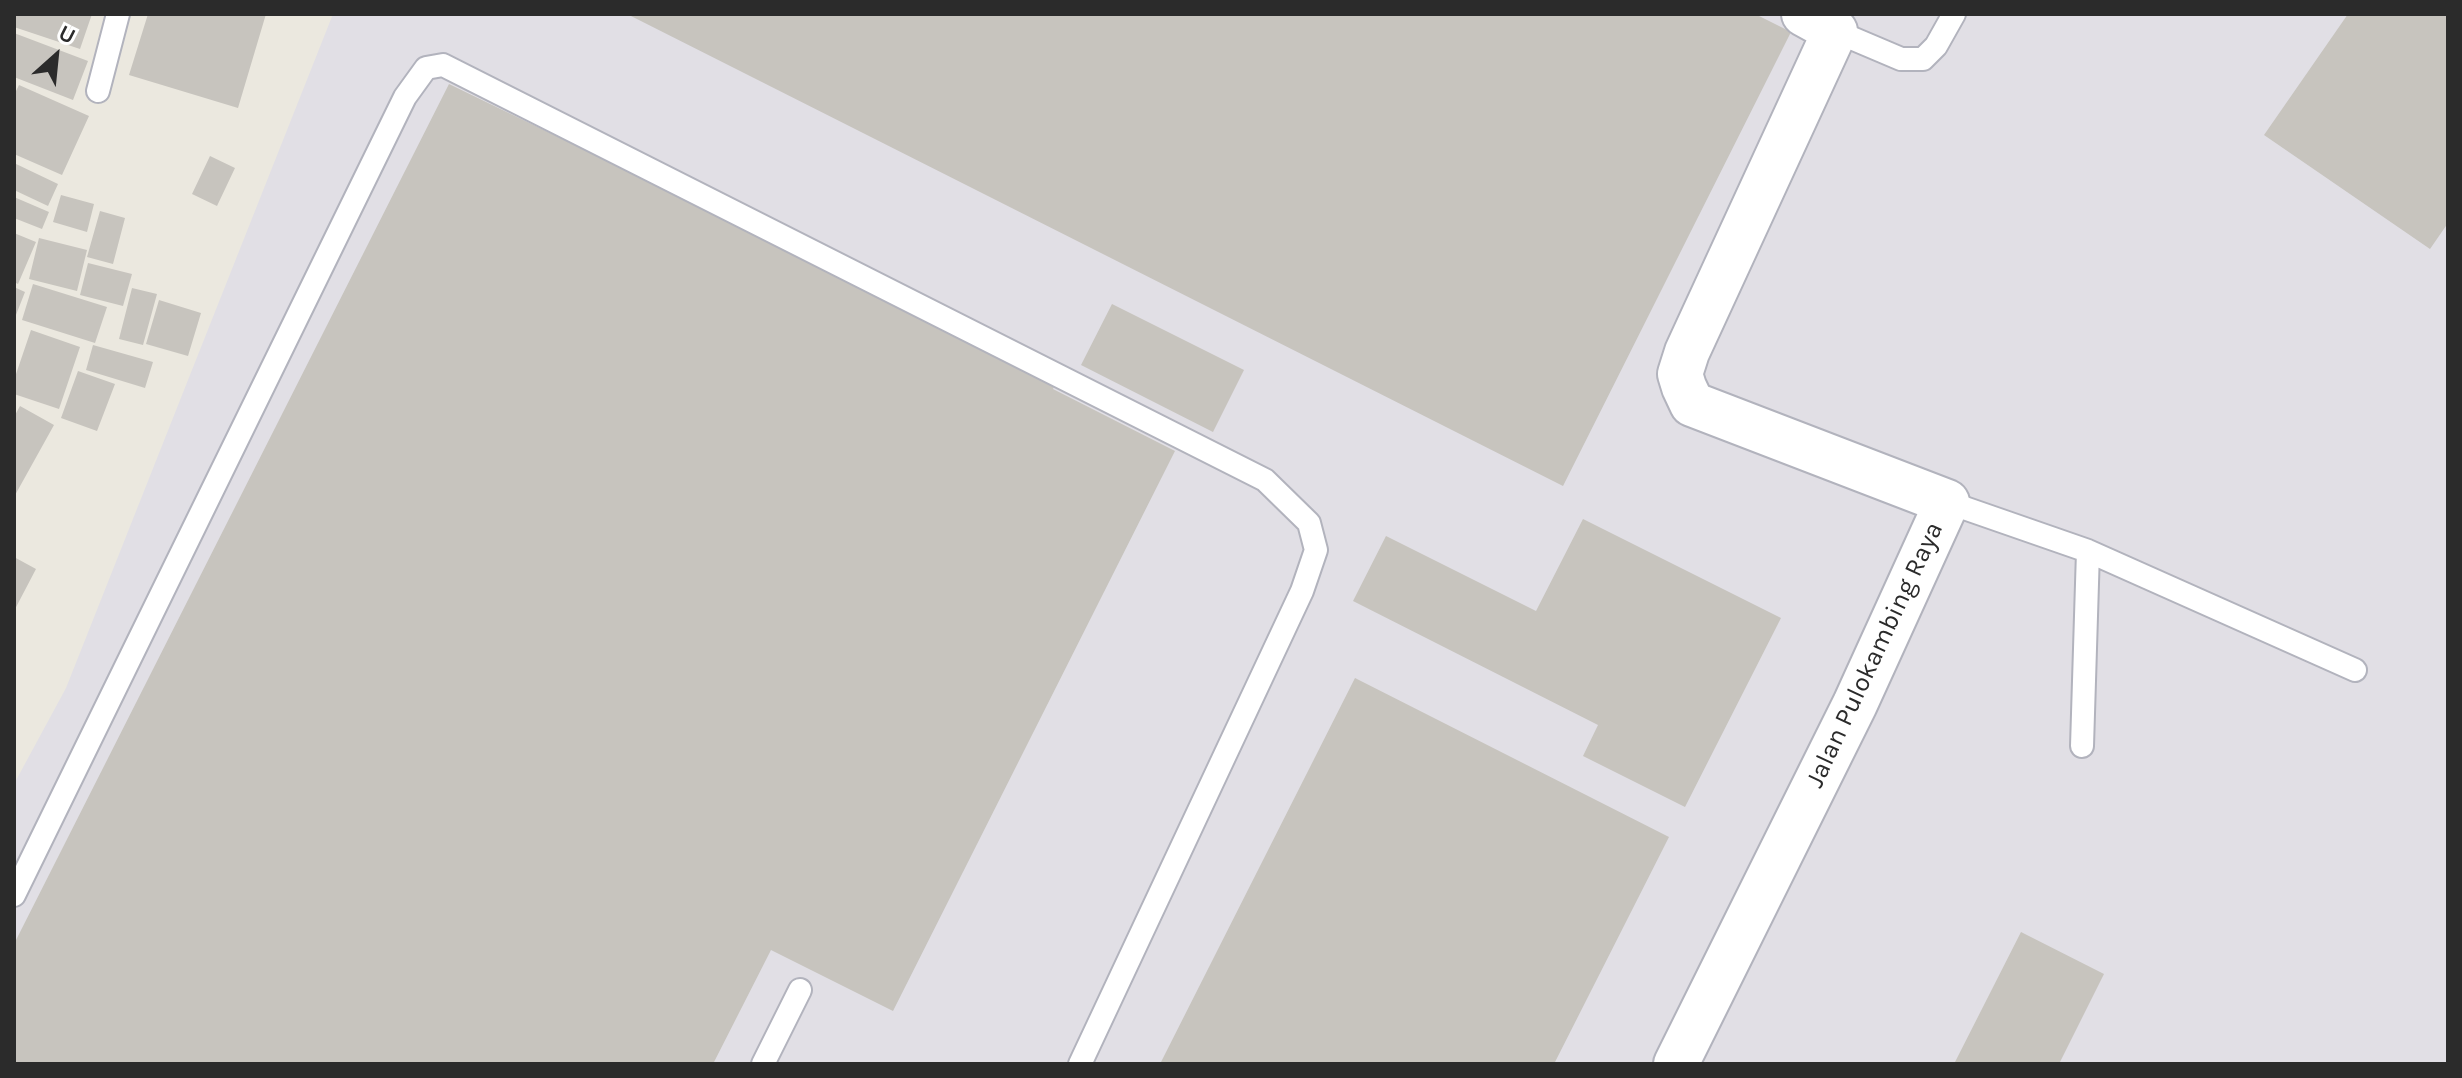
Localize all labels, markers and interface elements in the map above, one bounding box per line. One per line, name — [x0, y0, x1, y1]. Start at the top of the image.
north arrow — [16, 16, 96, 96]
text: U — [54, 20, 80, 50]
street label: Jalan Pulokambing Raya — [1800, 517, 1950, 793]

